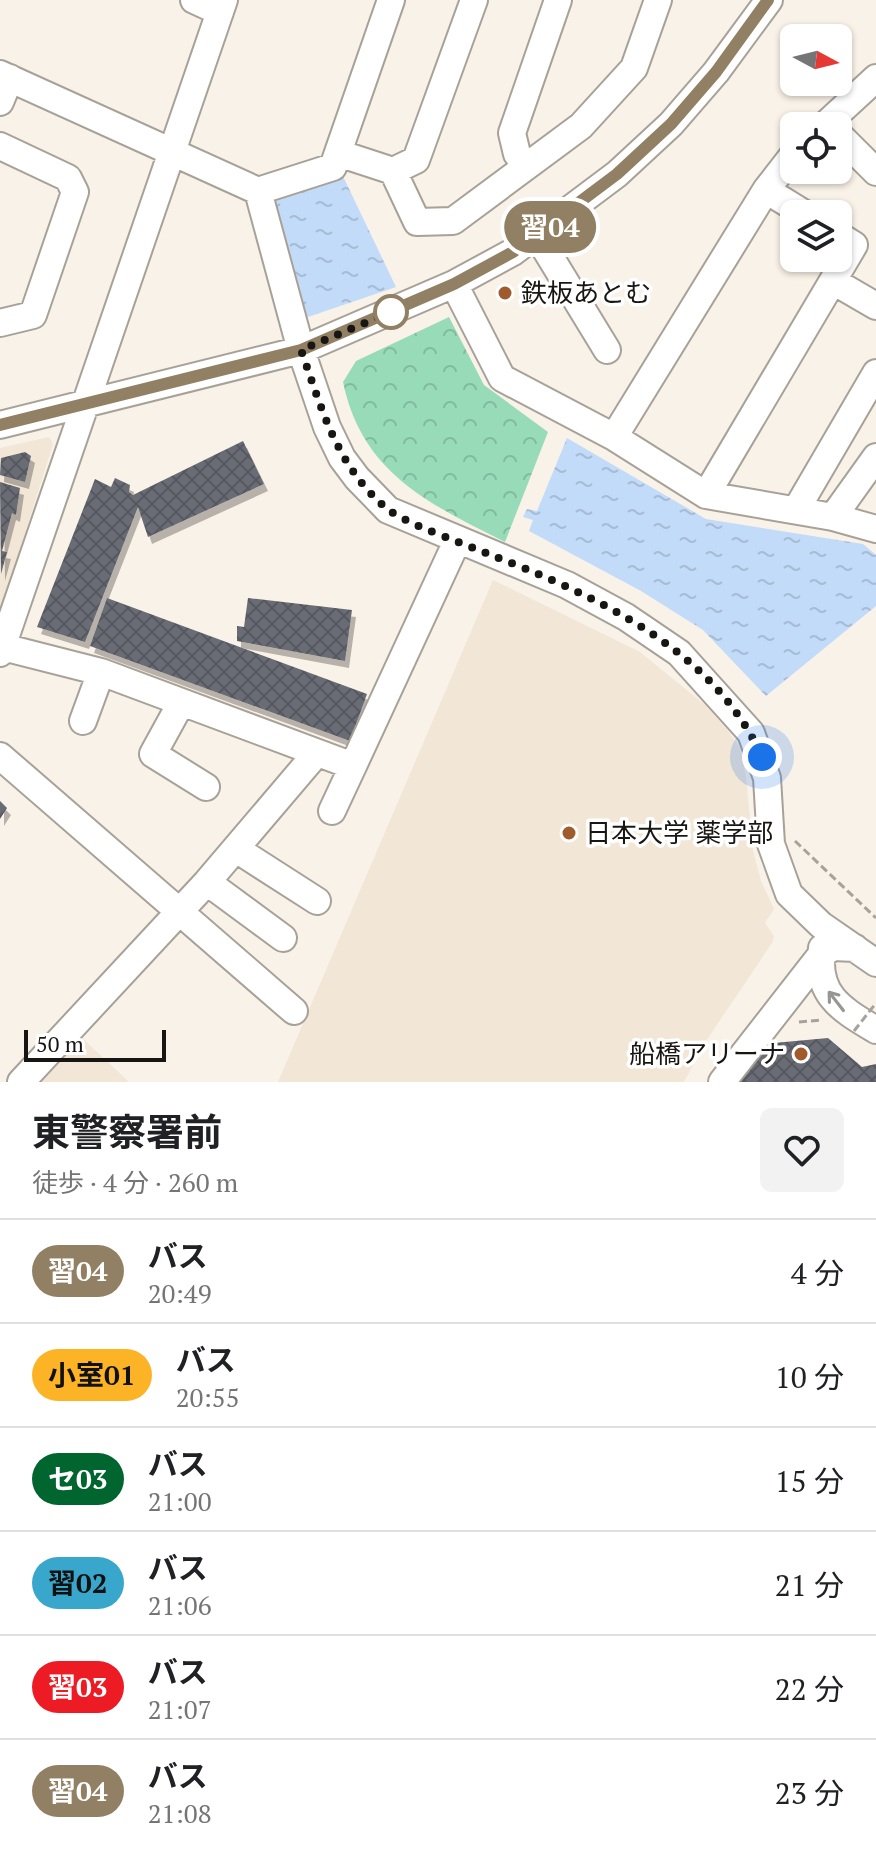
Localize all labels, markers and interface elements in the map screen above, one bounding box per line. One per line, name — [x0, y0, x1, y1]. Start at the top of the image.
north arrow — [780, 24, 852, 96]
map controls — [780, 24, 852, 272]
button: locate — [780, 112, 852, 184]
button: layers — [780, 200, 852, 272]
line badge: 習04 — [504, 201, 596, 253]
text: 習04 — [520, 208, 580, 245]
place label: 鉄板あとむ — [521, 275, 651, 309]
marker: 鉄板あとむ — [496, 284, 514, 302]
unlabelled marker — [374, 295, 408, 329]
your location — [742, 737, 782, 777]
place label: 日本大学 薬学部 — [585, 815, 773, 849]
marker: 日本大学 薬学部 — [560, 824, 578, 842]
one-way arrow — [828, 991, 845, 1012]
scale bar — [24, 1026, 166, 1062]
text: 50 m — [36, 1029, 84, 1058]
place label: 船橋アリーナ — [629, 1036, 785, 1070]
marker: 船橋アリーナ — [792, 1045, 810, 1063]
text: 東警察署前 — [32, 1107, 222, 1157]
button: heart — [760, 1108, 844, 1192]
text: 徒歩 · 4 分 · 260 m — [32, 1165, 238, 1199]
text: バス — [148, 1236, 208, 1276]
text: 習04 — [48, 1252, 108, 1289]
text: 4 分 — [791, 1253, 844, 1293]
text: 20:49 — [148, 1276, 212, 1310]
text: バス — [176, 1340, 236, 1380]
text: 小室01 — [48, 1356, 136, 1393]
text: 10 分 — [775, 1357, 844, 1397]
text: 20:55 — [176, 1380, 240, 1414]
text: バス — [148, 1444, 208, 1484]
text: セ03 — [48, 1460, 108, 1497]
text: 15 分 — [775, 1461, 844, 1501]
text: 21:00 — [148, 1484, 212, 1518]
text: バス — [148, 1548, 208, 1588]
text: 習02 — [48, 1564, 108, 1601]
text: 21 分 — [775, 1565, 844, 1605]
text: 21:06 — [148, 1588, 212, 1622]
text: バス — [148, 1652, 208, 1692]
text: 習03 — [48, 1668, 108, 1705]
text: 22 分 — [775, 1669, 844, 1709]
text: 21:07 — [148, 1692, 212, 1726]
text: バス — [148, 1756, 208, 1796]
text: 習04 — [48, 1772, 108, 1809]
text: 23 分 — [775, 1773, 844, 1813]
text: 21:08 — [148, 1796, 212, 1830]

